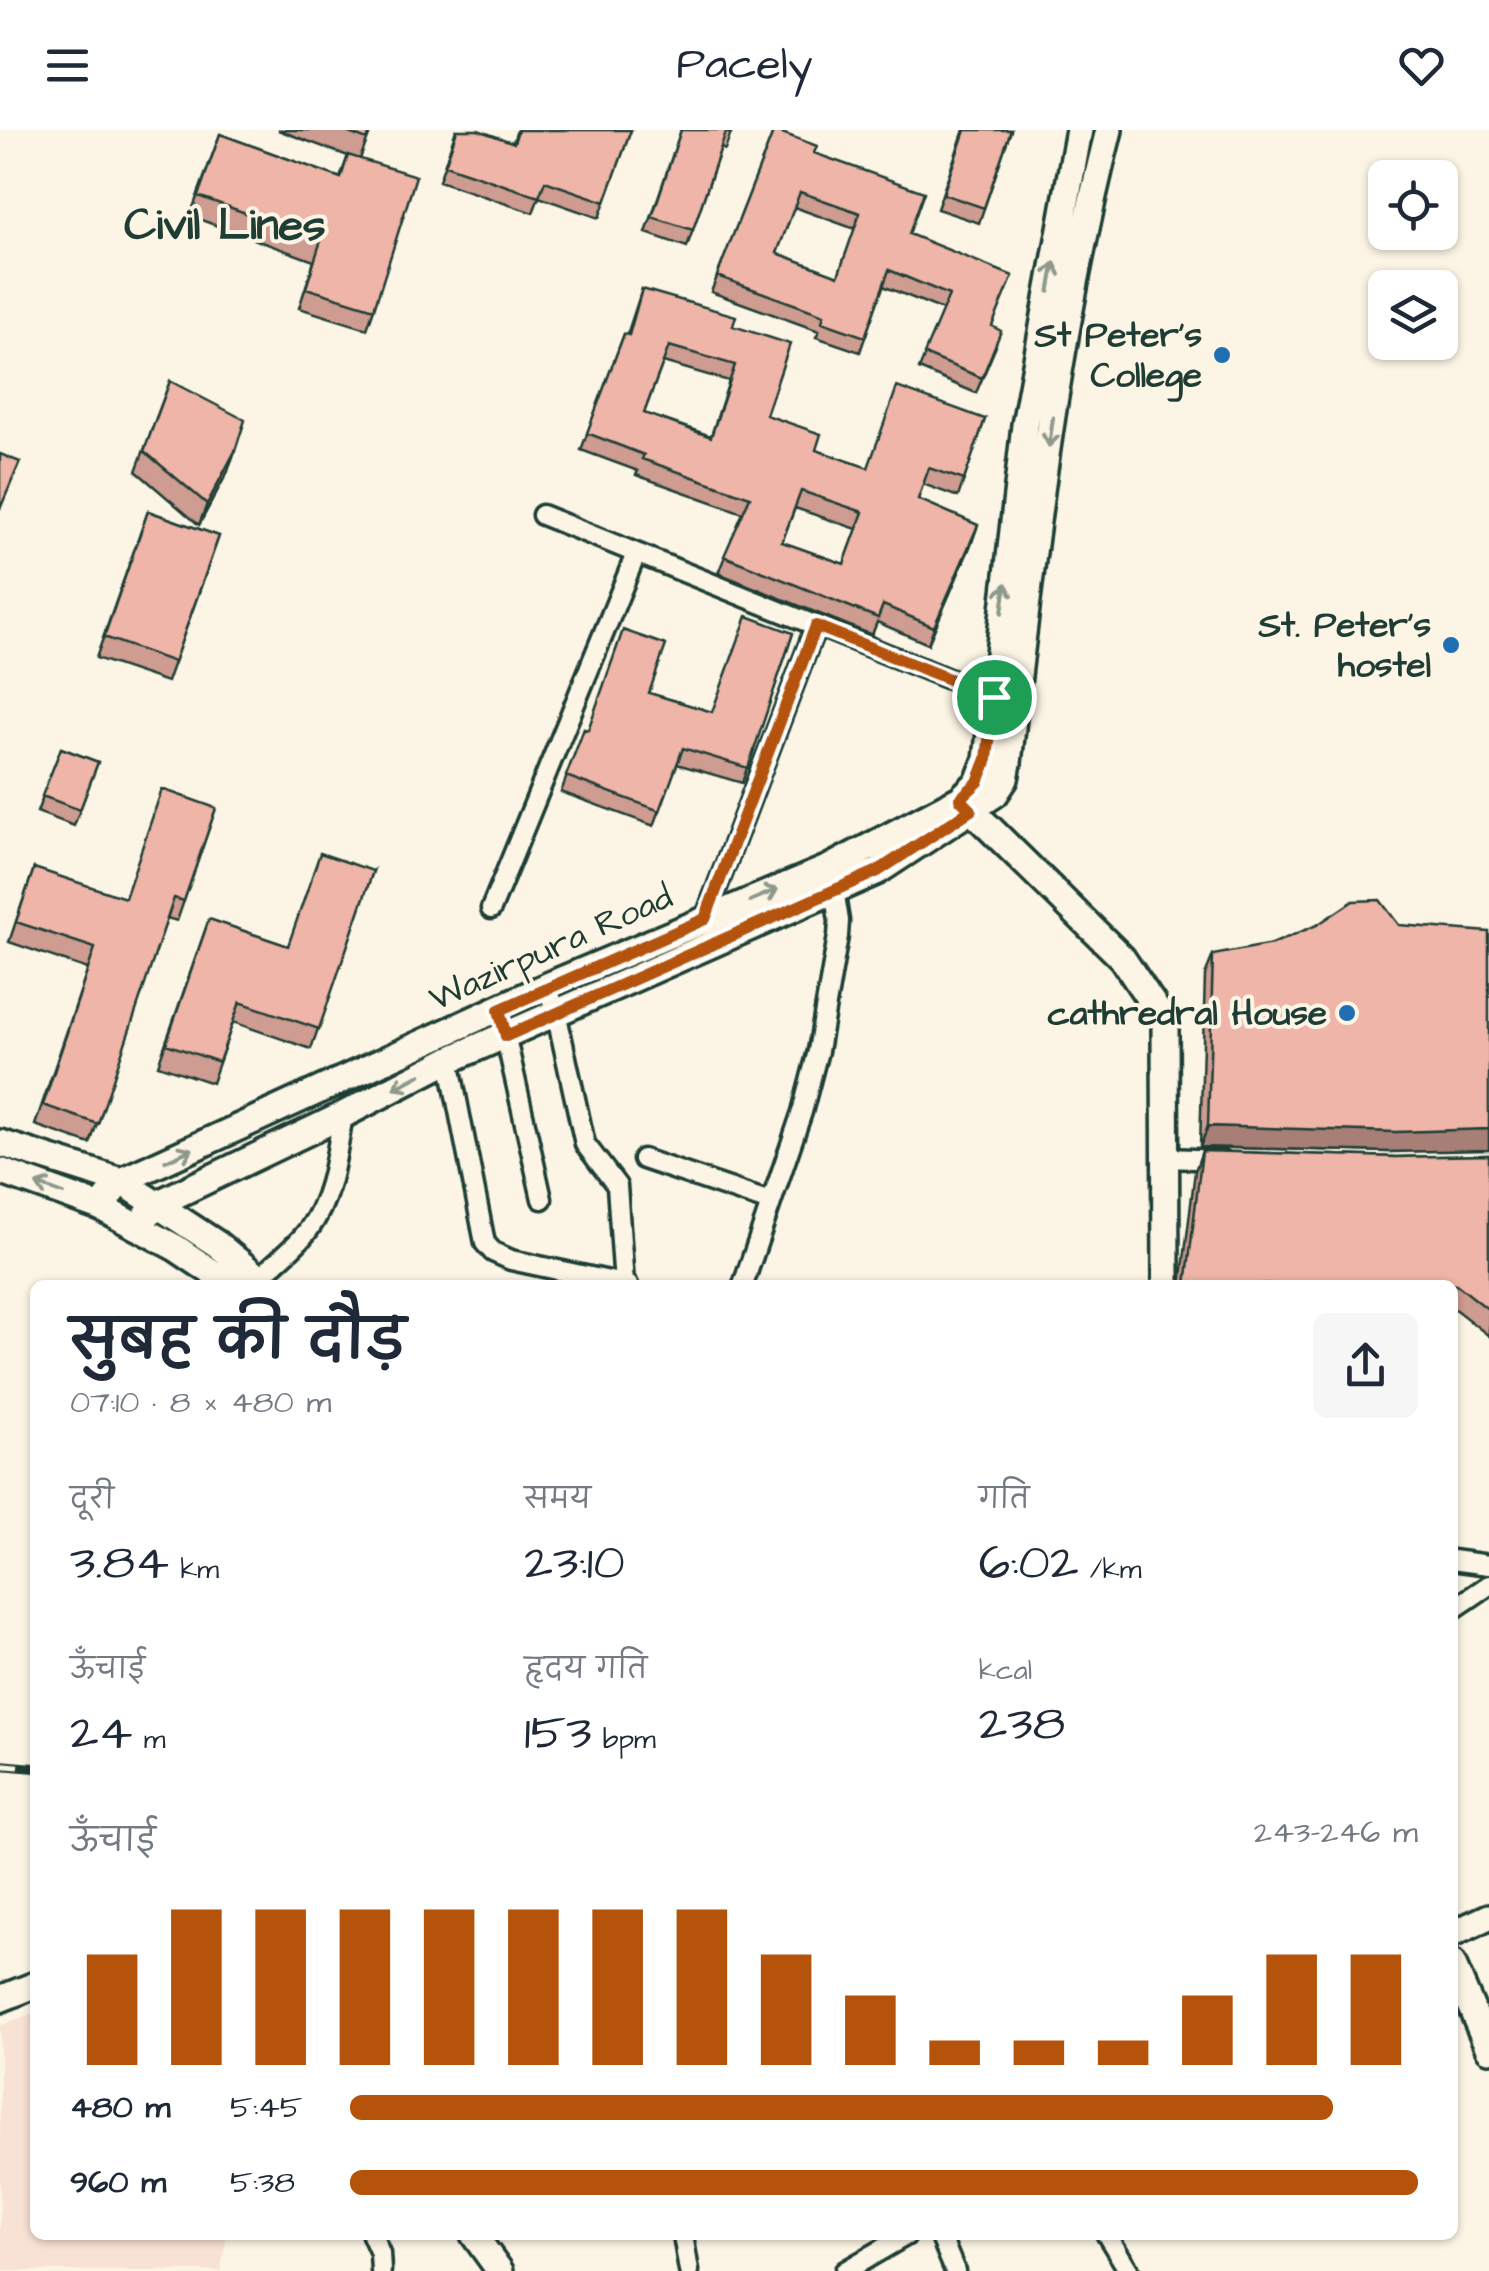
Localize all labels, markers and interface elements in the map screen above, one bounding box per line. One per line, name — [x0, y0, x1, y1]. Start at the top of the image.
text: Pacely — [676, 34, 813, 96]
icon: menu — [40, 38, 95, 93]
icon: heart — [1394, 38, 1449, 93]
map controls — [1368, 160, 1458, 360]
button: locate — [1368, 160, 1458, 250]
district label: Civil Lines — [124, 195, 326, 257]
one-way arrow — [1043, 261, 1062, 293]
button: layers — [1368, 270, 1458, 360]
place label: St Peter's College — [1033, 311, 1202, 402]
marker: St Peter's College — [1211, 344, 1233, 366]
one-way arrow — [1042, 415, 1060, 447]
one-way arrow — [996, 582, 1014, 615]
place label: St. Peter's hostel — [1258, 601, 1431, 690]
marker: St. Peter's hostel — [1440, 634, 1462, 656]
pin — [952, 655, 1037, 740]
icon: arrive — [967, 670, 1022, 725]
street label: Wazirpura Road — [422, 872, 680, 1024]
one-way arrow — [748, 885, 778, 903]
place label: cathredral House — [1048, 989, 1327, 1038]
marker: cathredral House — [1336, 1002, 1358, 1024]
one-way arrow — [392, 1073, 422, 1092]
one-way arrow — [163, 1145, 194, 1163]
one-way arrow — [35, 1179, 66, 1197]
text: सुबह की दौड़ — [70, 1304, 406, 1380]
button: share — [1313, 1313, 1418, 1418]
text: 07:10 · 8 × 480 m — [70, 1380, 332, 1425]
text: दूरी — [70, 1480, 114, 1519]
text: समय — [524, 1480, 591, 1519]
text: गति — [979, 1480, 1030, 1519]
text: 3.84 — [70, 1529, 169, 1598]
text: 23:10 — [524, 1529, 625, 1598]
text: 6:02 — [979, 1529, 1079, 1598]
text: km — [169, 1550, 219, 1589]
text: /km — [1079, 1550, 1141, 1589]
text: ऊँचाई — [70, 1650, 145, 1689]
text: हृदय गति — [524, 1650, 647, 1689]
text: kcal — [979, 1651, 1032, 1690]
text: 238 — [979, 1690, 1065, 1759]
text: 24 — [70, 1699, 133, 1768]
text: 153 — [524, 1699, 592, 1768]
text: m — [133, 1720, 166, 1759]
text: bpm — [592, 1720, 656, 1759]
text: 243–246 m — [1254, 1810, 1418, 1855]
text: ऊँचाई — [70, 1819, 156, 1864]
text: 480 m — [70, 2085, 170, 2130]
text: 5:45 — [230, 2085, 302, 2130]
text: 960 m — [70, 2160, 166, 2205]
text: 5:38 — [230, 2160, 295, 2205]

